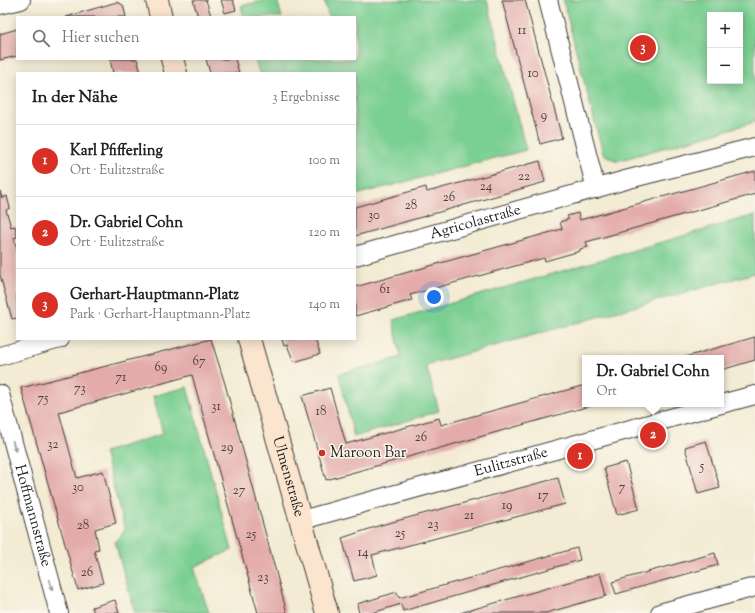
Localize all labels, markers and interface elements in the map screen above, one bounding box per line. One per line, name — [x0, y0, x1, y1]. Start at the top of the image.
map controls — [707, 12, 743, 84]
button: + — [707, 12, 743, 48]
search box — [16, 16, 356, 60]
house number: 11 — [518, 22, 527, 40]
icon: search — [30, 27, 52, 49]
text: Hier suchen — [62, 28, 140, 49]
pin: 3 — [630, 33, 656, 63]
button: − — [707, 48, 743, 84]
house number: 10 — [527, 65, 539, 83]
text: In der Nähe — [32, 86, 118, 110]
text: 3 Ergebnisse — [272, 89, 340, 107]
house number: 9 — [541, 107, 547, 125]
text: Karl Pfifferling — [70, 141, 163, 162]
text: 1 — [43, 152, 47, 170]
text: 100 m — [308, 152, 340, 170]
text: Ort · Eulitzstraße — [70, 162, 165, 180]
house number: 22 — [518, 168, 530, 186]
house number: 24 — [480, 178, 493, 196]
house number: 26 — [443, 189, 455, 207]
house number: 28 — [405, 197, 417, 215]
street label: Agricolastraße — [427, 199, 523, 245]
house number: 30 — [368, 207, 380, 225]
text: Dr. Gabriel Cohn — [70, 213, 183, 234]
text: 2 — [42, 224, 48, 242]
text: 120 m — [309, 224, 340, 242]
text: Ort · Eulitzstraße — [70, 234, 165, 252]
house number: 61 — [380, 281, 391, 299]
text: Gerhart-Hauptmann-Platz — [70, 285, 239, 306]
your location — [424, 287, 444, 307]
text: 3 — [42, 296, 48, 314]
text: 140 m — [309, 296, 340, 314]
text: Park · Gerhart-Hauptmann-Platz — [70, 306, 250, 324]
house number: 67 — [193, 353, 206, 371]
popup — [582, 355, 724, 407]
house number: 69 — [155, 359, 167, 377]
text: Dr. Gabriel Cohn — [596, 362, 710, 383]
house number: 71 — [116, 369, 127, 387]
house number: 73 — [74, 380, 86, 398]
text: Ort — [596, 383, 617, 401]
house number: 75 — [38, 390, 49, 408]
house number: 31 — [211, 398, 221, 416]
house number: 18 — [316, 403, 326, 421]
pin: 2 — [640, 420, 666, 450]
house number: 26 — [415, 429, 427, 447]
street label: Ulmenstraße — [267, 434, 310, 519]
house number: 32 — [47, 436, 59, 454]
house number: 29 — [221, 439, 233, 457]
one-way arrow — [11, 440, 17, 452]
pin: 1 — [567, 441, 593, 471]
street label: Eulitzstraße — [472, 442, 550, 482]
place label: Maroon Bar — [330, 443, 407, 464]
marker: Maroon Bar — [317, 448, 327, 458]
house number: 5 — [699, 458, 705, 476]
street label: Hoffmannstraße — [9, 462, 57, 569]
house number: 30 — [72, 479, 84, 497]
house number: 7 — [619, 479, 626, 497]
house number: 27 — [233, 482, 246, 500]
house number: 17 — [538, 487, 549, 505]
house number: 19 — [502, 497, 512, 515]
house number: 21 — [464, 507, 475, 525]
house number: 23 — [427, 516, 439, 534]
house number: 28 — [77, 517, 89, 535]
house number: 25 — [395, 525, 406, 543]
house number: 25 — [246, 526, 257, 544]
house number: 14 — [358, 544, 369, 562]
house number: 26 — [81, 564, 93, 582]
house number: 23 — [257, 569, 269, 587]
one-way arrow — [49, 578, 55, 591]

